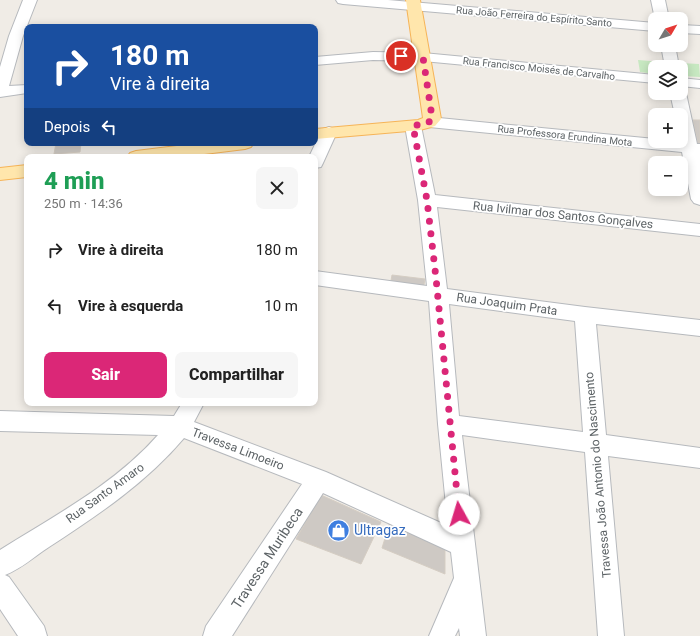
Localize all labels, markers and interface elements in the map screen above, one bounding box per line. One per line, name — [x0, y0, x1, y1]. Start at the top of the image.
street label: Rua João Ferreira do Espírito Santo — [456, 4, 613, 29]
north arrow — [648, 12, 688, 52]
map controls — [648, 12, 688, 196]
text: 180 m — [110, 39, 189, 72]
pin — [384, 39, 418, 73]
icon: right — [44, 40, 96, 92]
icon: arrive — [390, 45, 412, 67]
street label: Rua Francisco Moisés de Carvalho — [462, 55, 616, 82]
button: layers — [648, 60, 688, 100]
text: Vire à direita — [110, 73, 210, 94]
button: + — [648, 108, 688, 148]
icon: left — [98, 116, 120, 138]
text: Depois — [44, 118, 90, 136]
street label: Rua Professora Erundina Mota — [497, 123, 633, 148]
button: − — [648, 156, 688, 196]
text: 4 min — [44, 167, 105, 195]
button: close — [256, 167, 298, 209]
text: 250 m · 14:36 — [44, 196, 123, 211]
street label: Rua Ivilmar dos Santos Gonçalves — [472, 199, 654, 231]
icon: right — [44, 239, 66, 261]
text: Vire à direita — [78, 241, 164, 259]
text: 180 m — [256, 241, 298, 259]
street label: Rua Joaquim Prata — [456, 290, 558, 318]
icon: left — [44, 295, 66, 317]
text: Vire à esquerda — [78, 297, 183, 315]
text: 10 m — [264, 297, 298, 315]
button: Sair — [44, 352, 167, 398]
button: Compartilhar — [175, 352, 298, 398]
street label: Travessa João Antonio do Nascimento — [582, 371, 614, 578]
street label: Travessa Limoeiro — [190, 425, 286, 473]
street label: Rua Santo Amaro — [63, 460, 147, 526]
position arrow — [438, 493, 480, 535]
street label: Travessa Muribeca — [228, 504, 306, 612]
shop icon: Ultragaz — [326, 517, 352, 543]
place label: Ultragaz — [354, 522, 406, 538]

